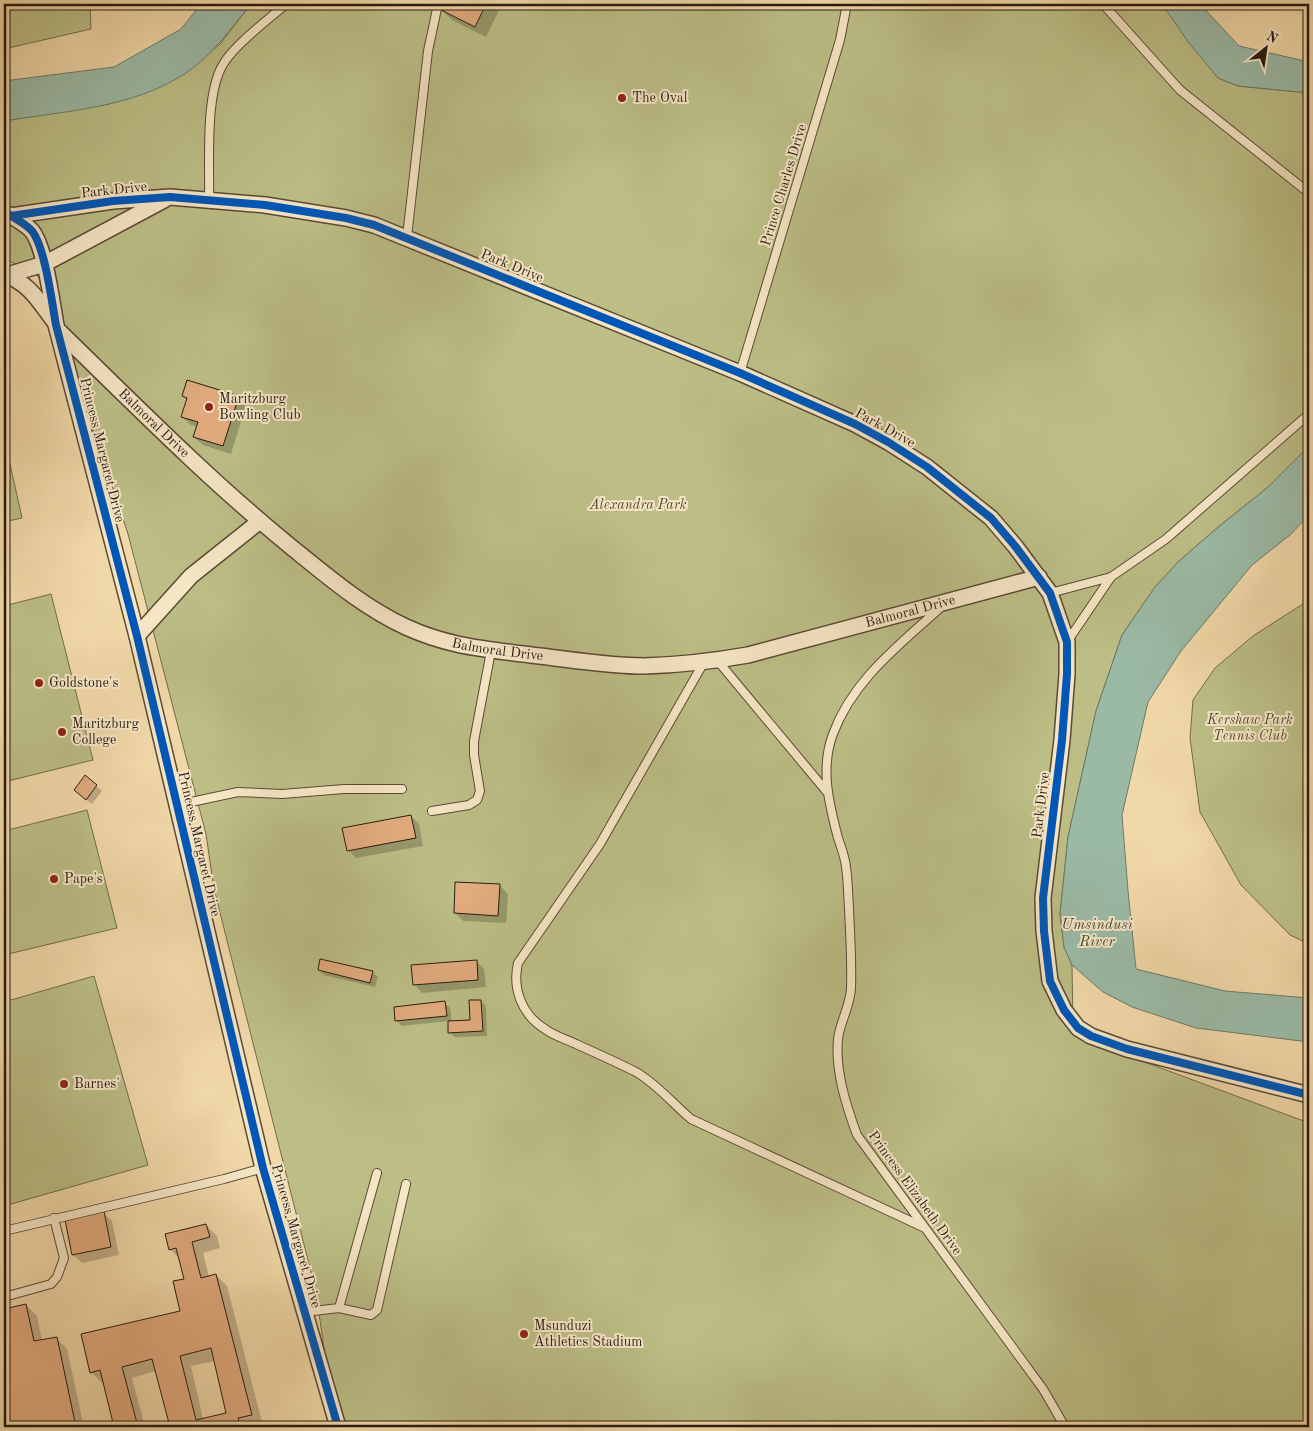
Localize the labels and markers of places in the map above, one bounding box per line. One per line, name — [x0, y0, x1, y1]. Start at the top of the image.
place label: The Oval — [632, 91, 688, 105]
marker: The Oval — [616, 92, 628, 104]
place label: Maritzburg Bowling Club — [219, 392, 301, 422]
marker: Maritzburg Bowling Club — [203, 401, 215, 413]
place label: Goldstone's — [49, 676, 118, 690]
marker: Goldstone's — [33, 677, 45, 689]
place label: Maritzburg College — [72, 717, 140, 747]
marker: Maritzburg College — [56, 726, 68, 738]
place label: Pape's — [64, 872, 103, 886]
marker: Pape's — [48, 873, 60, 885]
place label: Barnes' — [74, 1077, 120, 1091]
marker: Barnes' — [58, 1078, 70, 1090]
place label: Msunduzi Athletics Stadium — [534, 1319, 642, 1349]
marker: Msunduzi Athletics Stadium — [518, 1328, 530, 1340]

